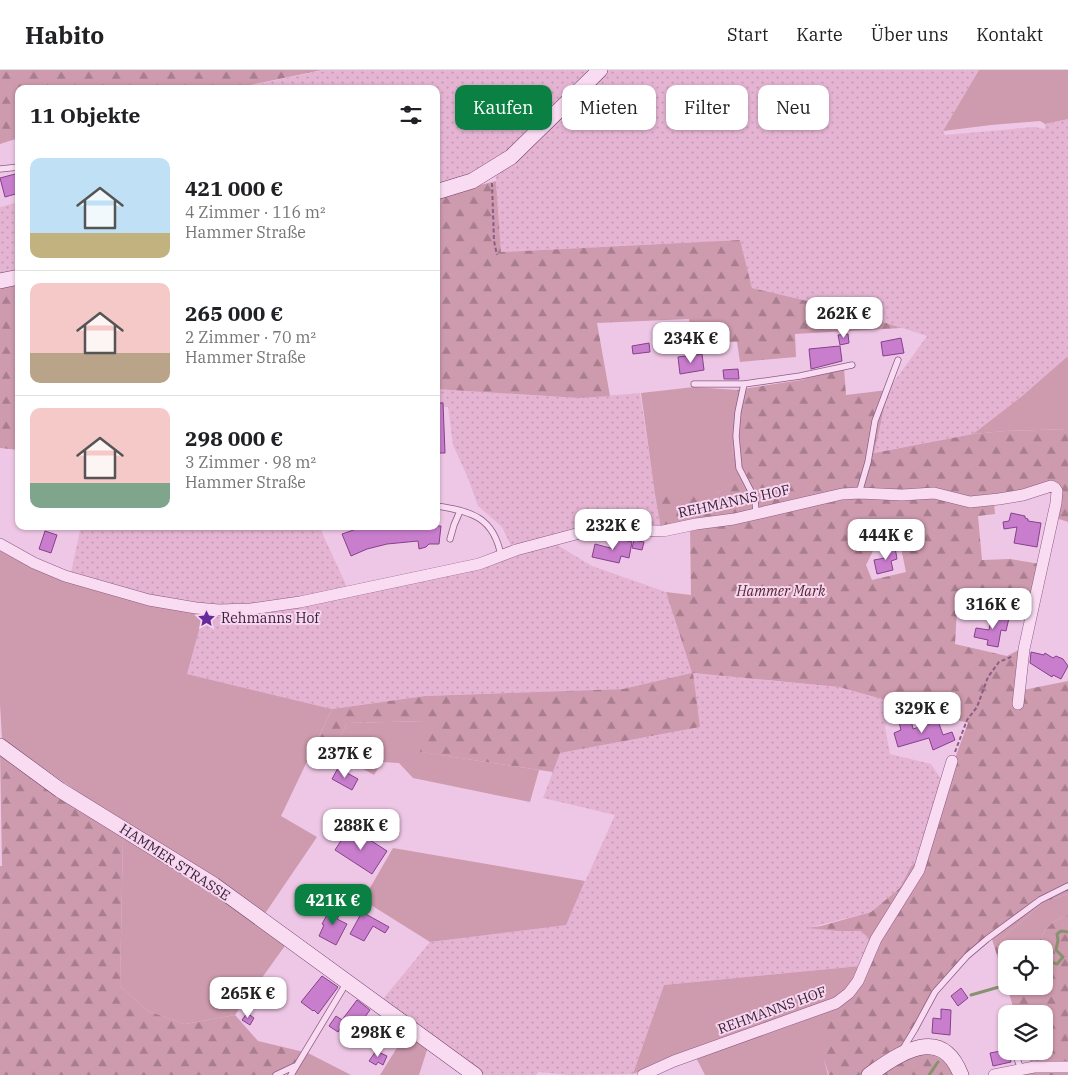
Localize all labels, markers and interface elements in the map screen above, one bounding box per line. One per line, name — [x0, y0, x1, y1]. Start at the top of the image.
text: Habito — [25, 19, 104, 51]
text: Start — [727, 23, 768, 46]
text: Karte — [796, 23, 843, 46]
text: Über uns — [871, 23, 948, 46]
text: Kontakt — [976, 23, 1043, 46]
chip: Kaufen — [455, 85, 552, 130]
chip: Mieten — [562, 85, 656, 130]
chip: Filter — [666, 85, 748, 130]
chip: Neu — [758, 85, 829, 130]
text: 11 Objekte — [30, 101, 140, 129]
icon: filters — [397, 101, 425, 129]
text: 421 000 € — [185, 174, 283, 202]
icon: home — [70, 178, 130, 238]
text: 4 Zimmer · 116 m² — [185, 202, 326, 222]
text: Hammer Straße — [185, 222, 306, 242]
pin: 262K € — [803, 296, 885, 339]
text: 265 000 € — [185, 299, 283, 327]
icon: home — [70, 303, 130, 363]
text: 262K € — [817, 303, 871, 323]
pin: 234K € — [650, 322, 732, 364]
text: 2 Zimmer · 70 m² — [185, 327, 316, 347]
text: 234K € — [664, 328, 718, 348]
text: Hammer Straße — [185, 347, 306, 367]
text: 298 000 € — [185, 424, 283, 452]
icon: home — [70, 428, 130, 488]
text: 3 Zimmer · 98 m² — [185, 452, 316, 472]
text: Hammer Straße — [185, 472, 306, 492]
street label: REHMANNS HOF — [676, 480, 792, 522]
pin: 232K € — [572, 508, 654, 551]
text: 232K € — [586, 515, 640, 535]
pin: 444K € — [845, 518, 927, 561]
text: 444K € — [859, 525, 913, 545]
park label: Hammer Mark — [735, 582, 826, 600]
pin: 316K € — [952, 588, 1034, 630]
text: 316K € — [966, 594, 1020, 614]
place icon: Rehmanns Hof — [197, 608, 217, 628]
place label: Rehmanns Hof — [221, 609, 320, 627]
pin: 329K € — [881, 692, 963, 734]
text: 329K € — [895, 698, 949, 718]
pin: 237K € — [304, 736, 386, 779]
text: 237K € — [318, 743, 372, 763]
pin: 288K € — [320, 808, 402, 851]
text: 288K € — [334, 815, 388, 835]
street label: HAMMER STRASSE — [116, 819, 234, 905]
pin: 421K € — [292, 884, 374, 926]
text: 421K € — [306, 890, 360, 910]
map controls — [998, 940, 1053, 1060]
button: locate — [998, 940, 1053, 995]
pin: 265K € — [207, 976, 289, 1019]
street label: REHMANNS HOF — [715, 982, 829, 1038]
text: 265K € — [221, 983, 275, 1003]
button: layers — [998, 1005, 1053, 1060]
pin: 298K € — [337, 1016, 419, 1058]
text: 298K € — [351, 1022, 405, 1042]

